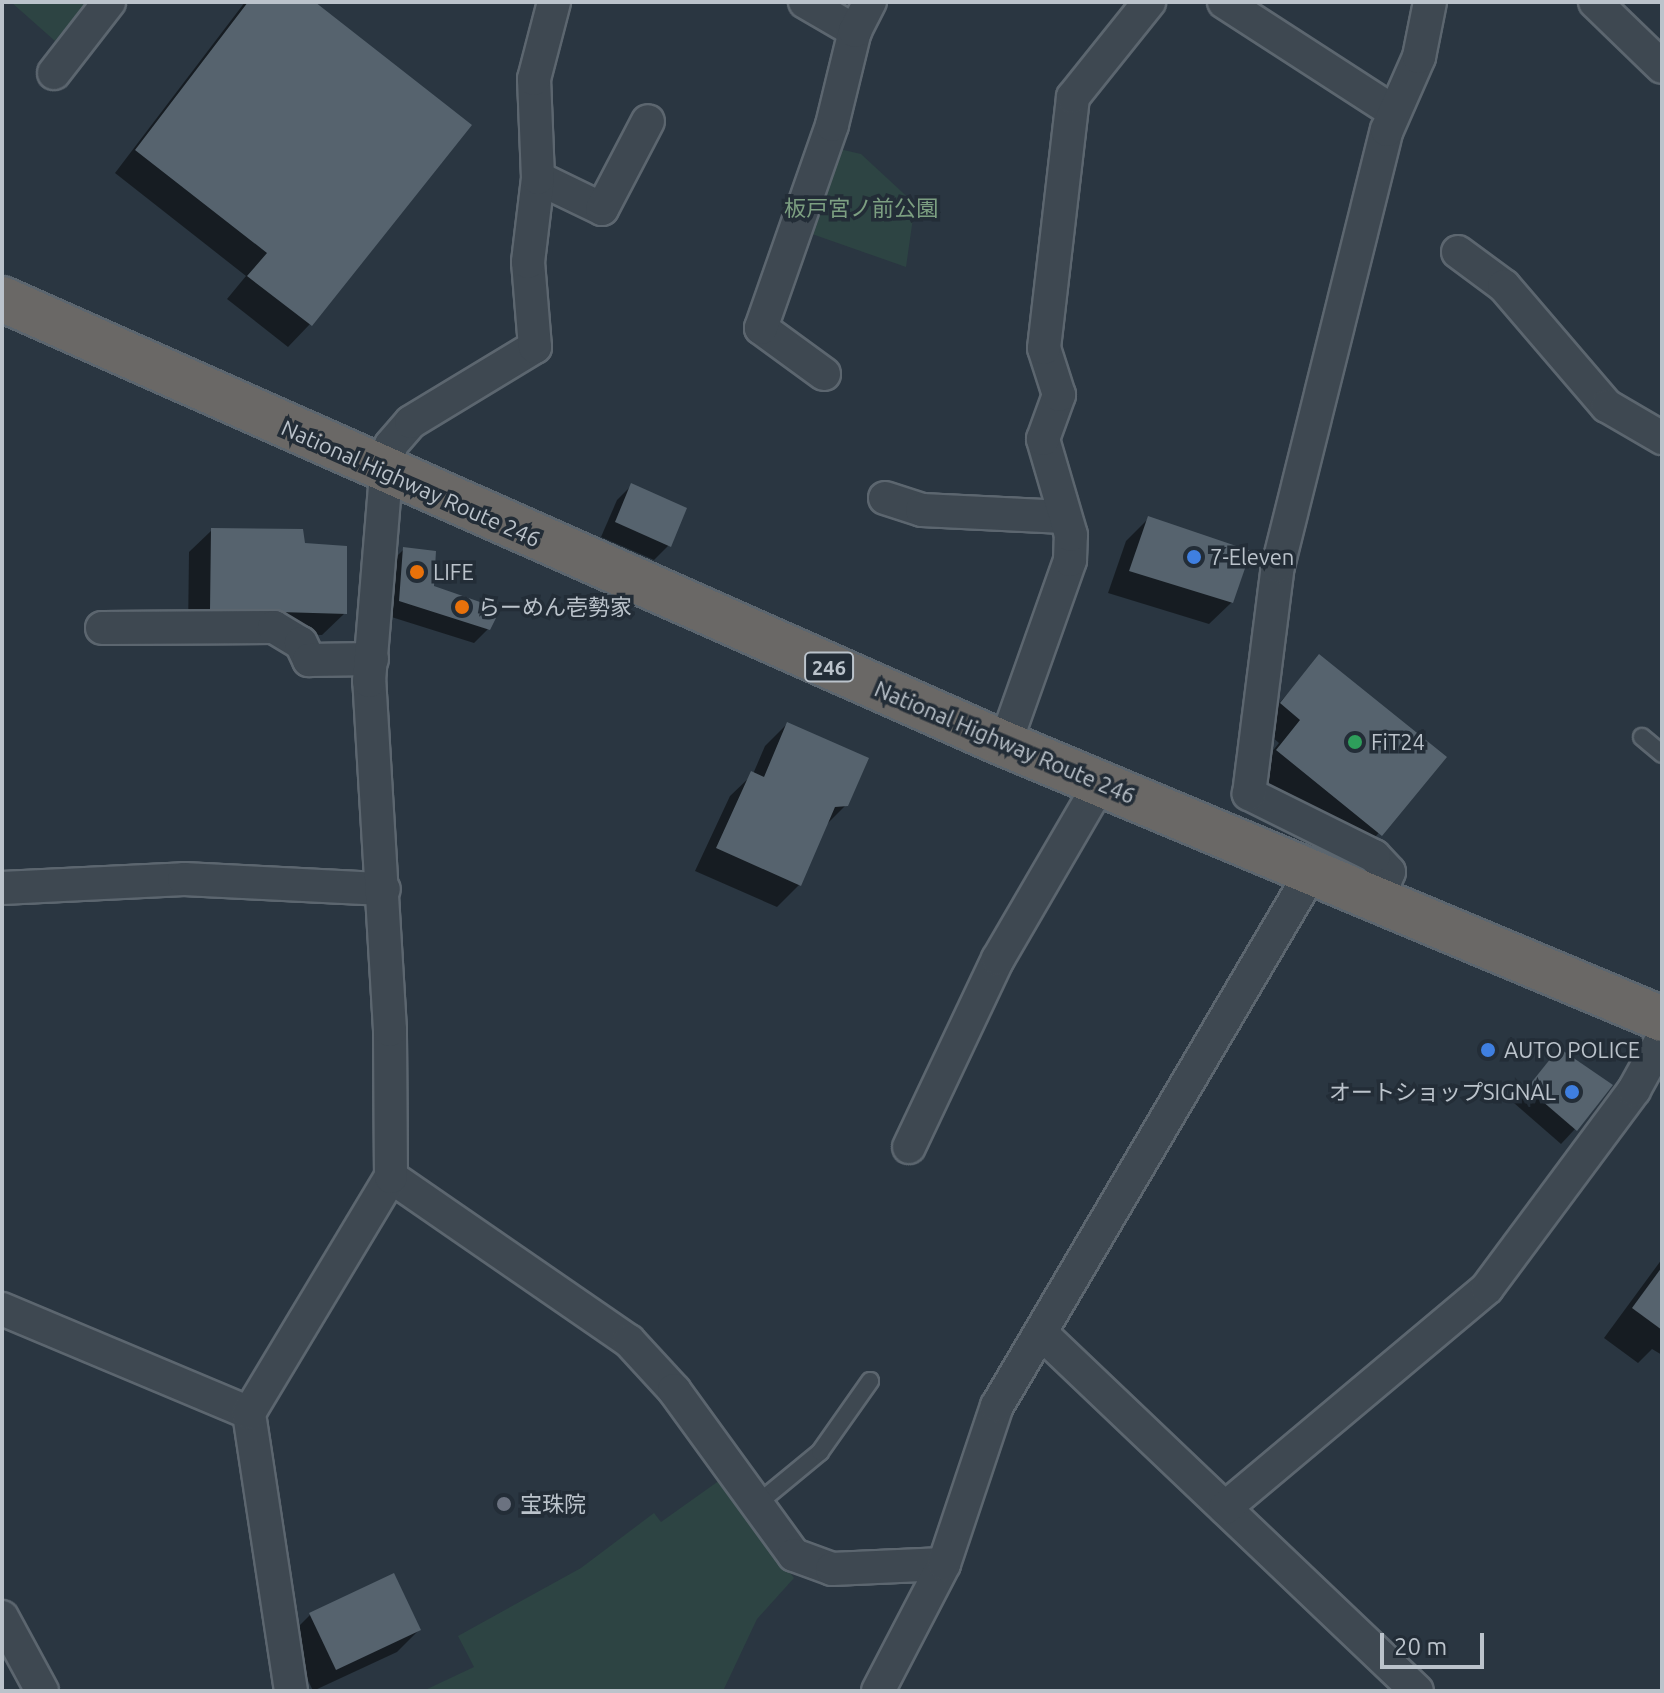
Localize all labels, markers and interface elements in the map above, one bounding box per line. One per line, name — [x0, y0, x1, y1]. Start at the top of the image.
park label: 板戸宮ノ前公園 — [784, 195, 938, 221]
street label: National Highway Route 246 — [278, 414, 544, 552]
place label: 7-Eleven — [1210, 544, 1294, 570]
marker: 7-Eleven — [1185, 548, 1203, 566]
place label: LIFE — [433, 559, 474, 585]
marker: LIFE — [408, 563, 426, 581]
place label: らーめん壱勢家 — [478, 594, 632, 620]
marker: らーめん壱勢家 — [453, 598, 471, 616]
road number: 246 — [803, 651, 855, 683]
street label: National Highway Route 246 — [871, 675, 1139, 809]
place label: FiT24 — [1371, 729, 1425, 755]
marker: FiT24 — [1346, 733, 1364, 751]
place label: AUTO POLICE — [1504, 1037, 1640, 1063]
marker: AUTO POLICE — [1479, 1041, 1497, 1059]
place label: オートショップSIGNAL — [1329, 1079, 1556, 1105]
marker: オートショップSIGNAL — [1563, 1083, 1581, 1101]
place label: 宝珠院 — [520, 1491, 586, 1517]
marker: 宝珠院 — [495, 1495, 513, 1513]
scale bar — [1384, 1617, 1488, 1667]
text: 20 m — [1394, 1633, 1447, 1660]

